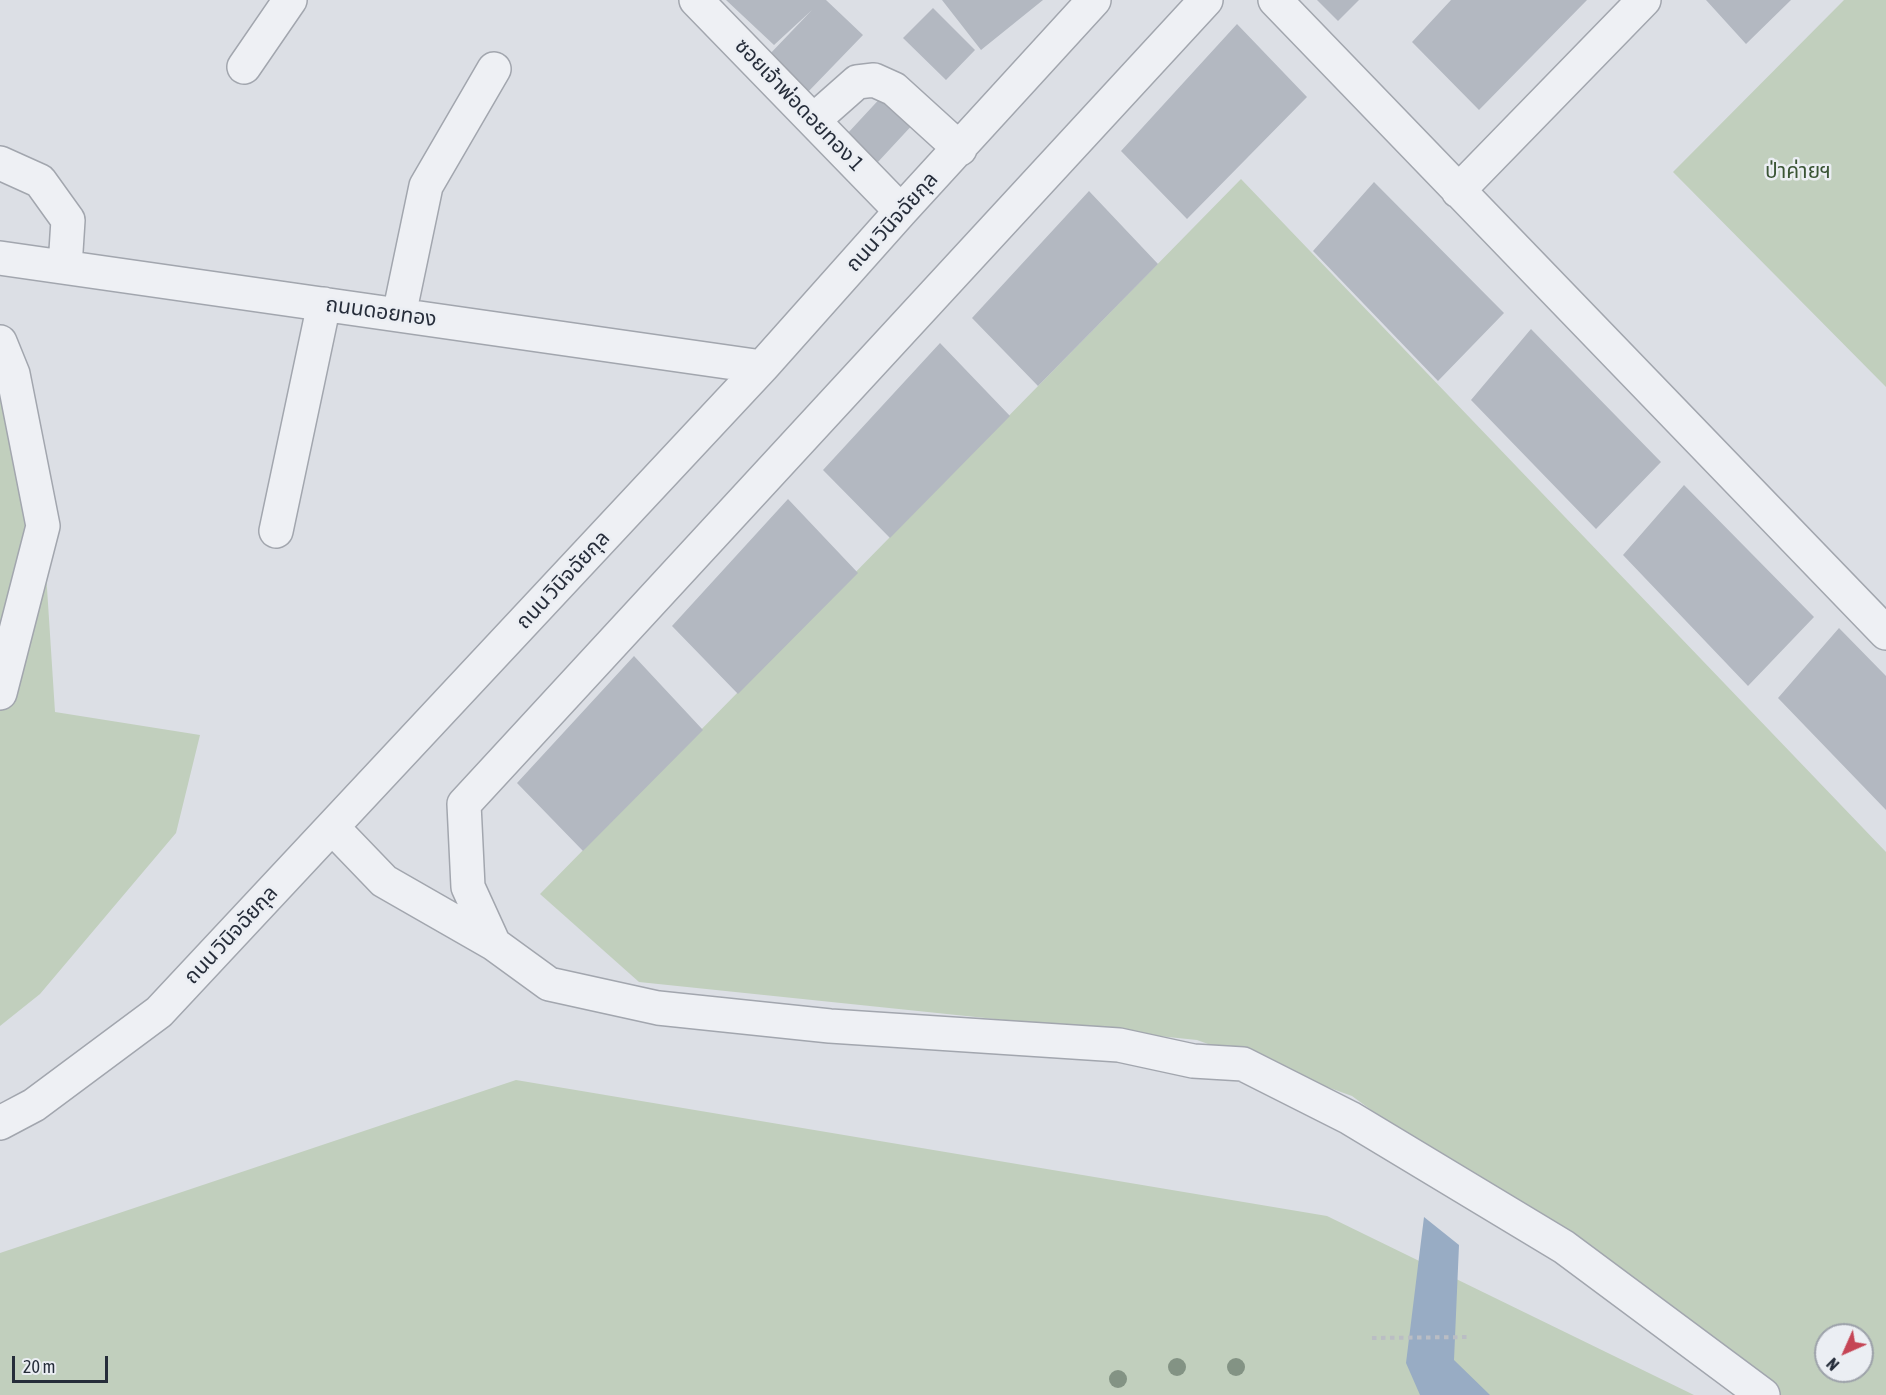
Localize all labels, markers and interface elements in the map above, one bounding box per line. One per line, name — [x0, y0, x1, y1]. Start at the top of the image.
street label: ซอยเจ้าพ่อดอยทอง 1 — [729, 33, 869, 177]
park label: ป่าค่ายฯ — [1765, 158, 1831, 184]
street label: ถนน วินิจฉัยกุล — [841, 167, 943, 277]
street label: ถนนดอยทอง — [324, 292, 438, 332]
street label: ถนน วินิจฉัยกุล — [511, 526, 615, 634]
street label: ถนน วินิจฉัยกุล — [179, 881, 283, 989]
north arrow — [1814, 1323, 1874, 1383]
scale bar — [15, 1344, 111, 1382]
text: N — [1823, 1355, 1842, 1374]
text: 20 m — [23, 1356, 55, 1377]

